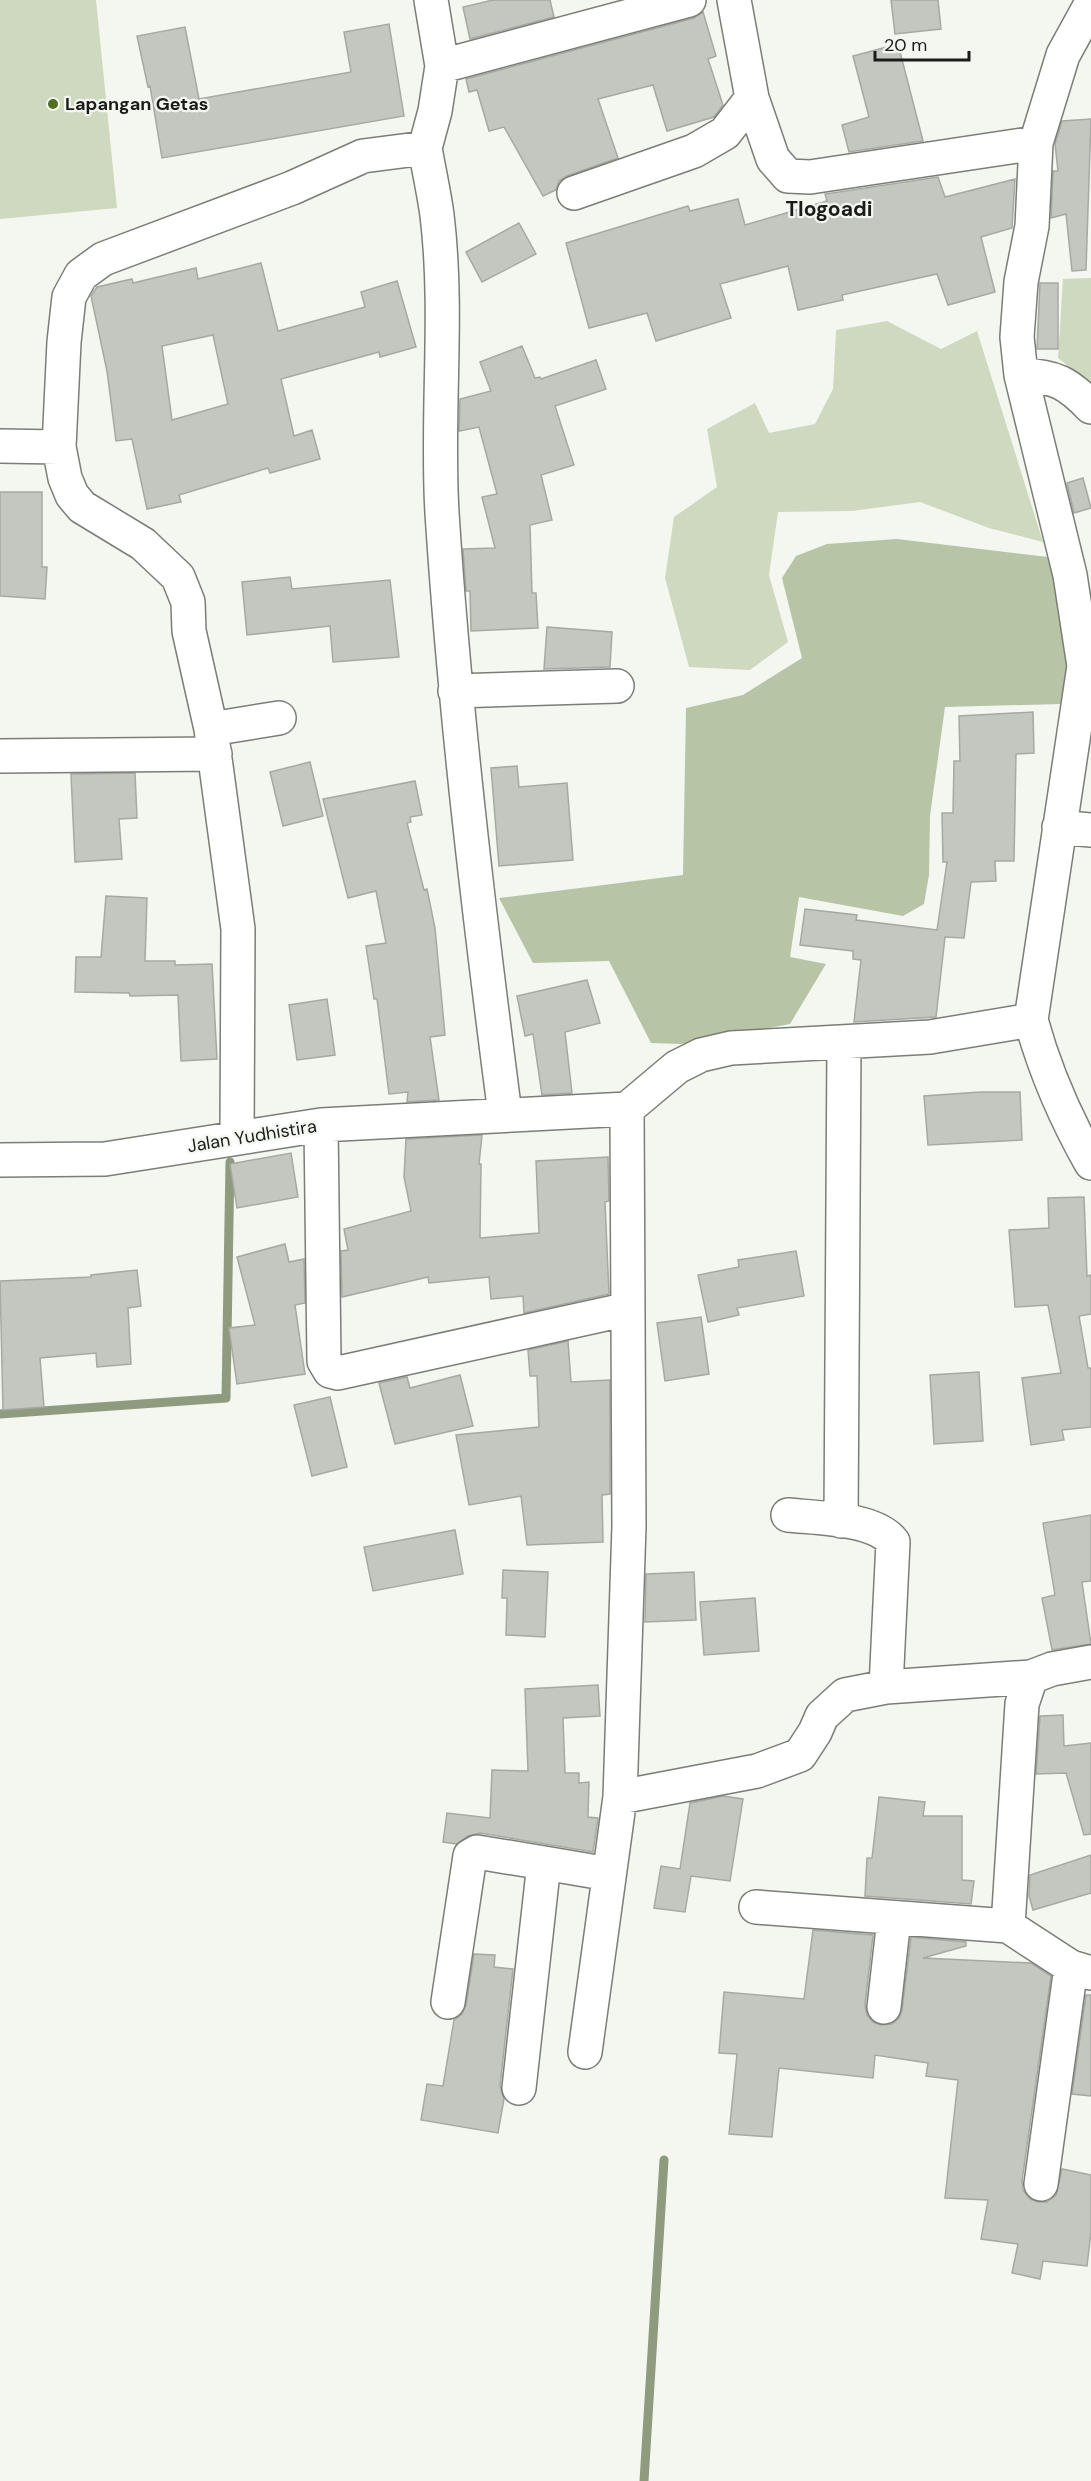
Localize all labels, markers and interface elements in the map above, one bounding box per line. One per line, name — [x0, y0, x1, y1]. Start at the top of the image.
scale bar — [875, 24, 970, 62]
text: 20 m — [884, 33, 927, 57]
place label: Lapangan Getas — [65, 92, 208, 116]
marker: Lapangan Getas — [46, 97, 60, 111]
district label: Tlogoadi — [786, 195, 873, 223]
street label: Jalan Yudhistira — [186, 1114, 318, 1158]

